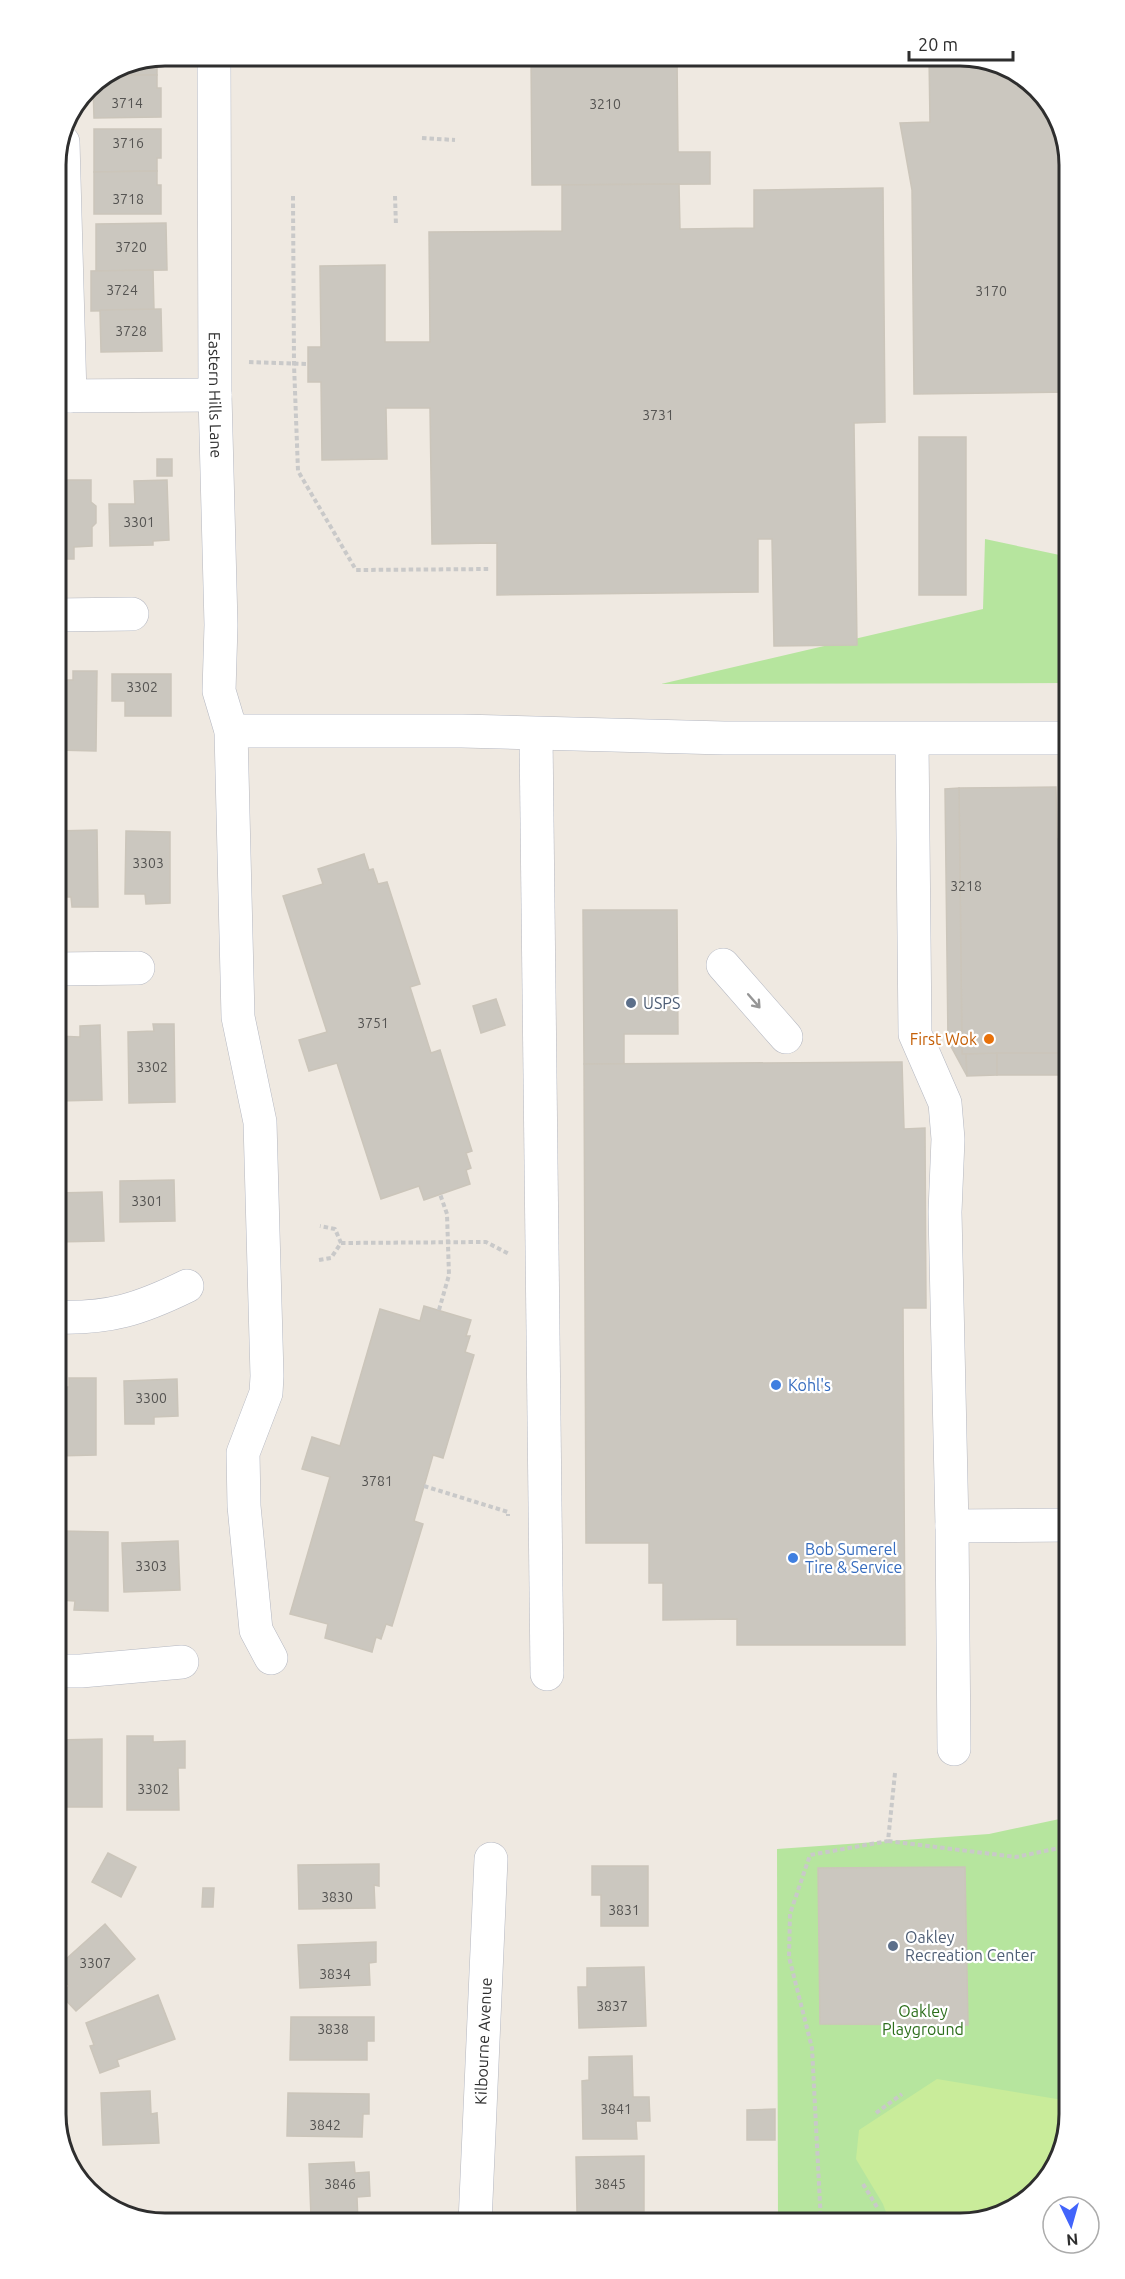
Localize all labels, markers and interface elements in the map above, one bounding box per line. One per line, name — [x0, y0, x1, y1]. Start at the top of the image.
scale bar — [909, 24, 1012, 62]
text: 20 m — [918, 34, 958, 54]
house number: 3714 — [111, 95, 143, 111]
house number: 3210 — [589, 96, 621, 112]
house number: 3716 — [112, 135, 144, 151]
house number: 3718 — [112, 191, 144, 207]
house number: 3720 — [115, 239, 147, 255]
house number: 3724 — [106, 282, 138, 298]
house number: 3170 — [975, 283, 1007, 299]
house number: 3728 — [115, 323, 147, 339]
street label: Eastern Hills Lane — [206, 332, 226, 459]
house number: 3731 — [642, 407, 674, 423]
house number: 3301 — [123, 514, 155, 530]
house number: 3302 — [126, 679, 158, 695]
house number: 3303 — [132, 855, 164, 871]
house number: 3218 — [950, 878, 982, 894]
one-way arrow — [747, 993, 761, 1008]
place label: USPS — [643, 994, 680, 1012]
marker: USPS — [624, 996, 638, 1010]
house number: 3751 — [357, 1015, 389, 1031]
place label: First Wok — [910, 1030, 977, 1048]
marker: First Wok — [982, 1032, 996, 1046]
house number: 3302 — [136, 1059, 168, 1075]
house number: 3301 — [131, 1193, 163, 1209]
place label: Kohl's — [788, 1376, 831, 1394]
marker: Kohl's — [769, 1378, 783, 1392]
house number: 3300 — [135, 1390, 167, 1406]
house number: 3781 — [361, 1473, 393, 1489]
place label: Bob Sumerel Tire & Service — [805, 1540, 902, 1576]
marker: Bob Sumerel Tire & Service — [786, 1551, 800, 1565]
house number: 3303 — [135, 1558, 167, 1574]
house number: 3302 — [137, 1781, 169, 1797]
house number: 3830 — [321, 1889, 353, 1905]
house number: 3831 — [608, 1902, 640, 1918]
place label: Oakley Recreation Center — [905, 1928, 1036, 1964]
marker: Oakley Recreation Center — [886, 1939, 900, 1953]
house number: 3307 — [79, 1955, 111, 1971]
house number: 3834 — [319, 1966, 351, 1982]
street label: Kilbourne Avenue — [471, 1977, 495, 2105]
house number: 3837 — [596, 1998, 628, 2014]
park label: Oakley Playground — [882, 2002, 964, 2038]
house number: 3838 — [317, 2021, 349, 2037]
house number: 3841 — [600, 2101, 632, 2117]
house number: 3842 — [309, 2117, 341, 2133]
house number: 3846 — [324, 2176, 356, 2192]
house number: 3845 — [594, 2176, 626, 2192]
north arrow — [1041, 2195, 1101, 2255]
text: N — [1066, 2230, 1079, 2249]

